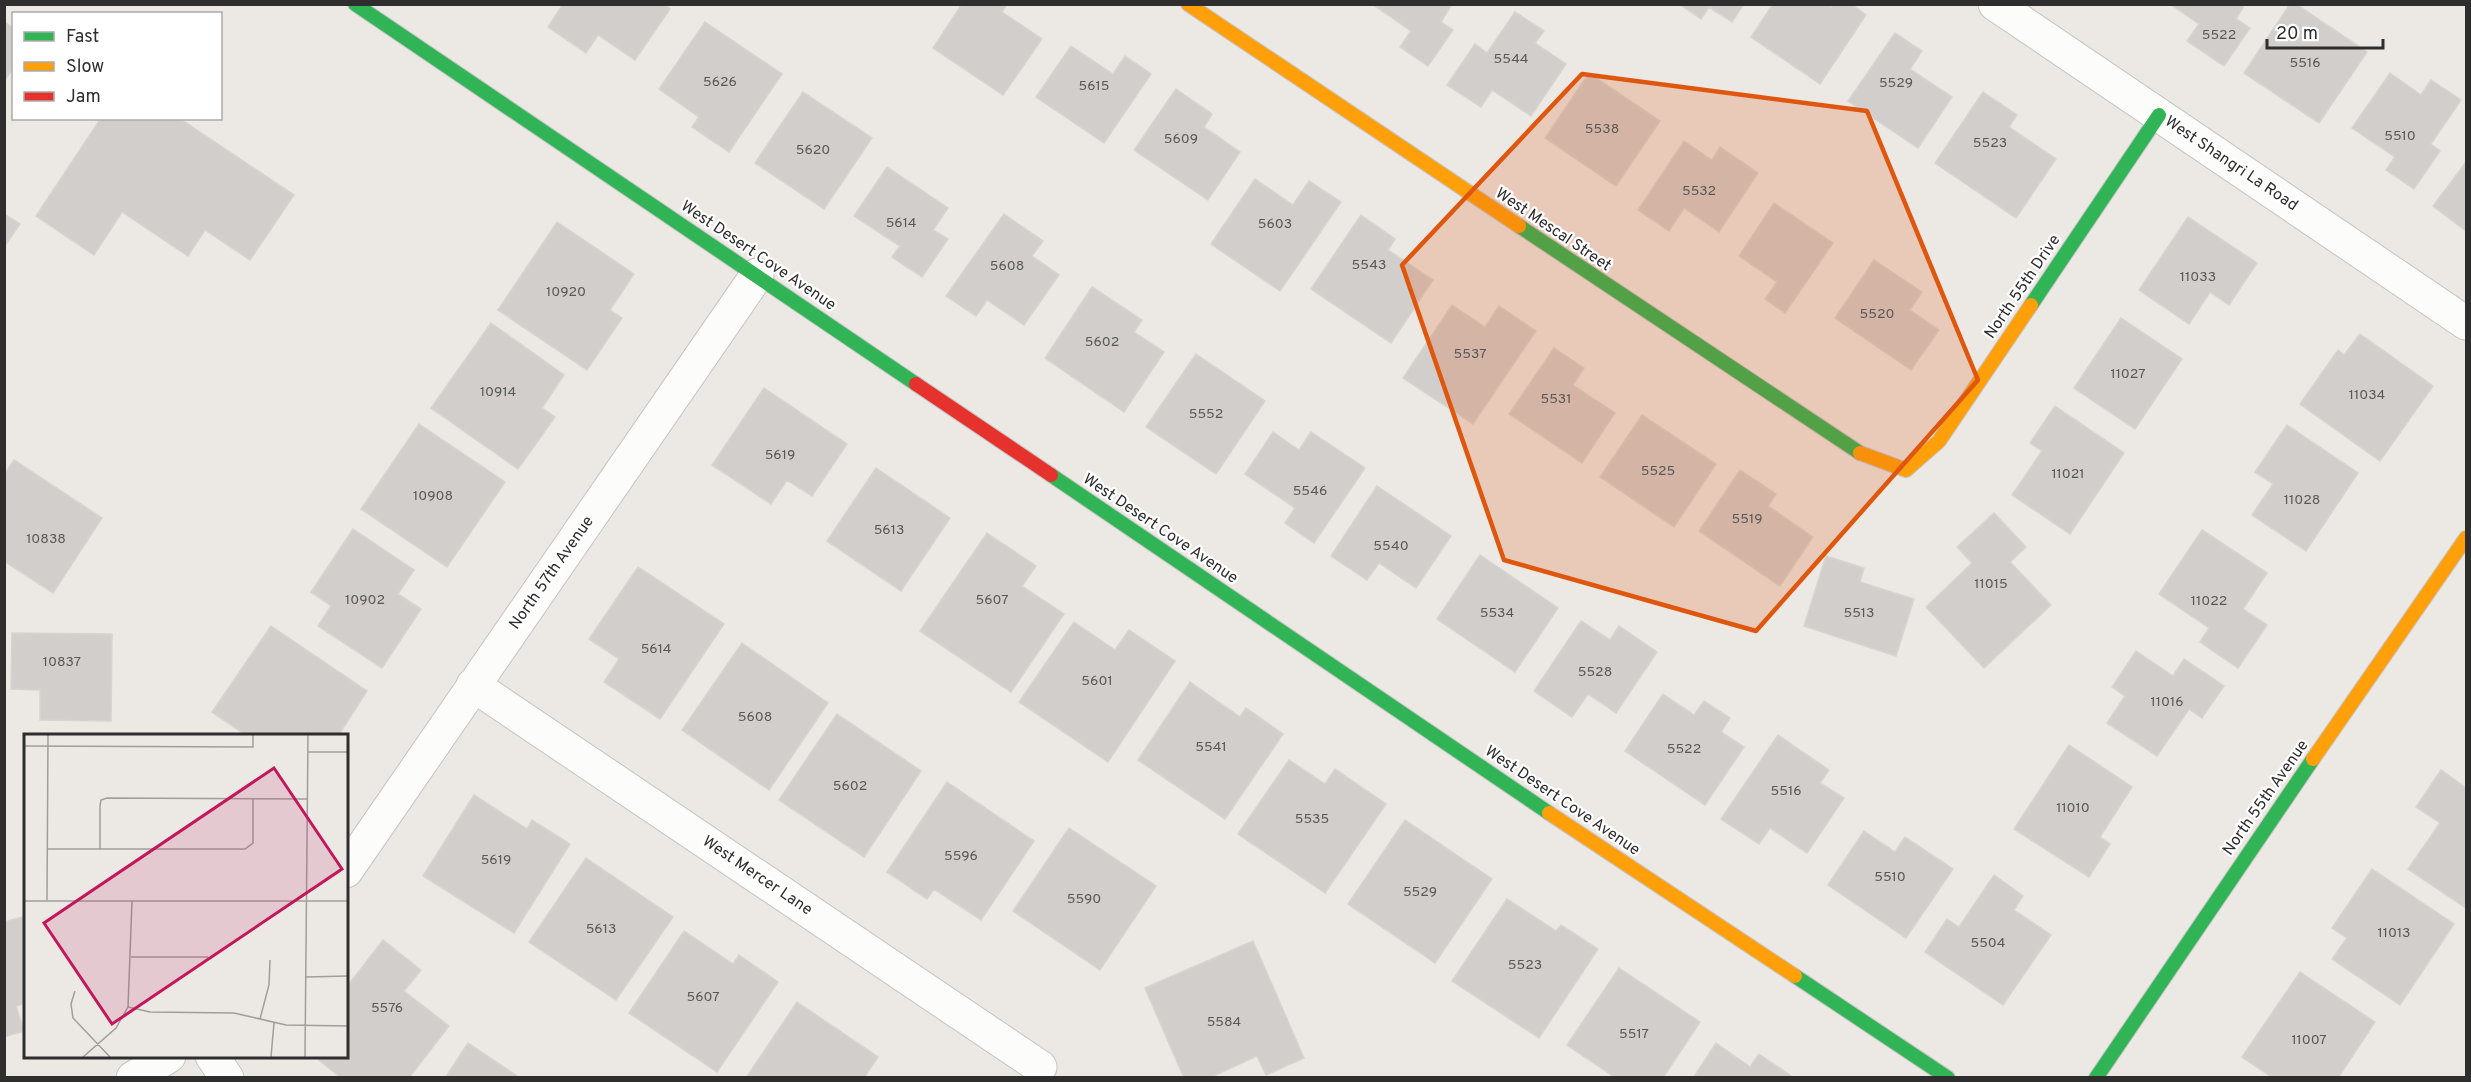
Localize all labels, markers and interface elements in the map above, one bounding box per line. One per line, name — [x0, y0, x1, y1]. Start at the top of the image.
legend — [12, 12, 222, 120]
scale bar — [2267, 12, 2382, 50]
text: 20 m — [2276, 23, 2318, 46]
text: Fast — [66, 26, 99, 49]
house number: 5522 — [2202, 27, 2236, 44]
house number: 5544 — [1493, 51, 1529, 68]
house number: 5516 — [2290, 55, 2320, 72]
text: Slow — [66, 56, 104, 79]
house number: 5626 — [703, 74, 737, 91]
house number: 5529 — [1879, 75, 1913, 92]
house number: 5615 — [1079, 78, 1109, 95]
text: Jam — [66, 86, 101, 109]
street label: West Shangri La Road — [2161, 112, 2301, 216]
house number: 5538 — [1585, 121, 1619, 138]
house number: 5510 — [2384, 128, 2416, 145]
house number: 5609 — [1164, 131, 1198, 148]
house number: 5523 — [1973, 135, 2007, 152]
house number: 5620 — [796, 142, 830, 159]
house number: 5532 — [1682, 183, 1716, 200]
street label: West Mescal Street — [1491, 184, 1615, 276]
street label: West Desert Cove Avenue — [677, 197, 839, 315]
house number: 5614 — [886, 215, 916, 232]
house number: 5603 — [1258, 216, 1292, 233]
street label: North 55th Drive — [1981, 231, 2065, 343]
house number: 5543 — [1352, 257, 1386, 274]
house number: 5608 — [990, 258, 1024, 275]
house number: 11033 — [2180, 269, 2216, 286]
house number: 10920 — [546, 284, 586, 301]
house number: 5520 — [1860, 306, 1894, 323]
house number: 5602 — [1085, 334, 1119, 351]
house number: 5537 — [1454, 346, 1486, 363]
house number: 11027 — [2110, 366, 2146, 383]
house number: 10914 — [480, 384, 516, 401]
house number: 11034 — [2349, 387, 2385, 404]
house number: 5531 — [1540, 391, 1572, 408]
house number: 5552 — [1189, 406, 1223, 423]
house number: 5619 — [765, 447, 795, 464]
house number: 5525 — [1641, 463, 1675, 480]
house number: 11021 — [2051, 466, 2085, 483]
street label: West Desert Cove Avenue — [1079, 470, 1241, 588]
house number: 5546 — [1293, 483, 1327, 500]
house number: 10908 — [413, 488, 453, 505]
house number: 11028 — [2284, 492, 2320, 509]
house number: 5519 — [1732, 511, 1762, 528]
street label: North 57th Avenue — [505, 512, 599, 634]
house number: 5613 — [874, 522, 904, 539]
house number: 10838 — [26, 531, 66, 548]
house number: 5540 — [1373, 538, 1409, 555]
house number: 11015 — [1974, 576, 2008, 593]
house number: 10902 — [345, 592, 385, 609]
house number: 5607 — [976, 592, 1008, 609]
house number: 11022 — [2191, 593, 2227, 610]
house number: 5534 — [1480, 605, 1514, 622]
house number: 5513 — [1843, 605, 1875, 622]
house number: 5614 — [641, 641, 671, 658]
house number: 10837 — [43, 654, 81, 671]
house number: 5528 — [1578, 664, 1612, 681]
house number: 5601 — [1081, 673, 1113, 690]
house number: 11016 — [2150, 694, 2184, 711]
house number: 5608 — [738, 709, 772, 726]
inset map — [24, 734, 348, 1058]
street label: North 55th Avenue — [2219, 736, 2313, 860]
house number: 5541 — [1195, 739, 1227, 756]
house number: 5522 — [1667, 741, 1701, 758]
street label: West Desert Cove Avenue — [1481, 742, 1643, 860]
house number: 5602 — [833, 778, 867, 795]
house number: 5516 — [1771, 783, 1801, 800]
house number: 11010 — [2056, 800, 2090, 817]
house number: 5535 — [1295, 811, 1329, 828]
street label: West Mercer Lane — [698, 832, 816, 920]
house number: 5596 — [944, 848, 978, 865]
house number: 5619 — [481, 852, 511, 869]
house number: 5510 — [1874, 869, 1906, 886]
house number: 5529 — [1403, 884, 1437, 901]
house number: 5590 — [1067, 891, 1101, 908]
house number: 5613 — [586, 921, 616, 938]
house number: 11013 — [2377, 925, 2411, 942]
house number: 5504 — [1970, 935, 2006, 952]
house number: 5523 — [1508, 957, 1542, 974]
house number: 5607 — [687, 989, 719, 1006]
house number: 5576 — [371, 1000, 403, 1017]
house number: 5584 — [1207, 1014, 1241, 1031]
house number: 5517 — [1619, 1026, 1649, 1043]
house number: 11007 — [2291, 1032, 2327, 1049]

